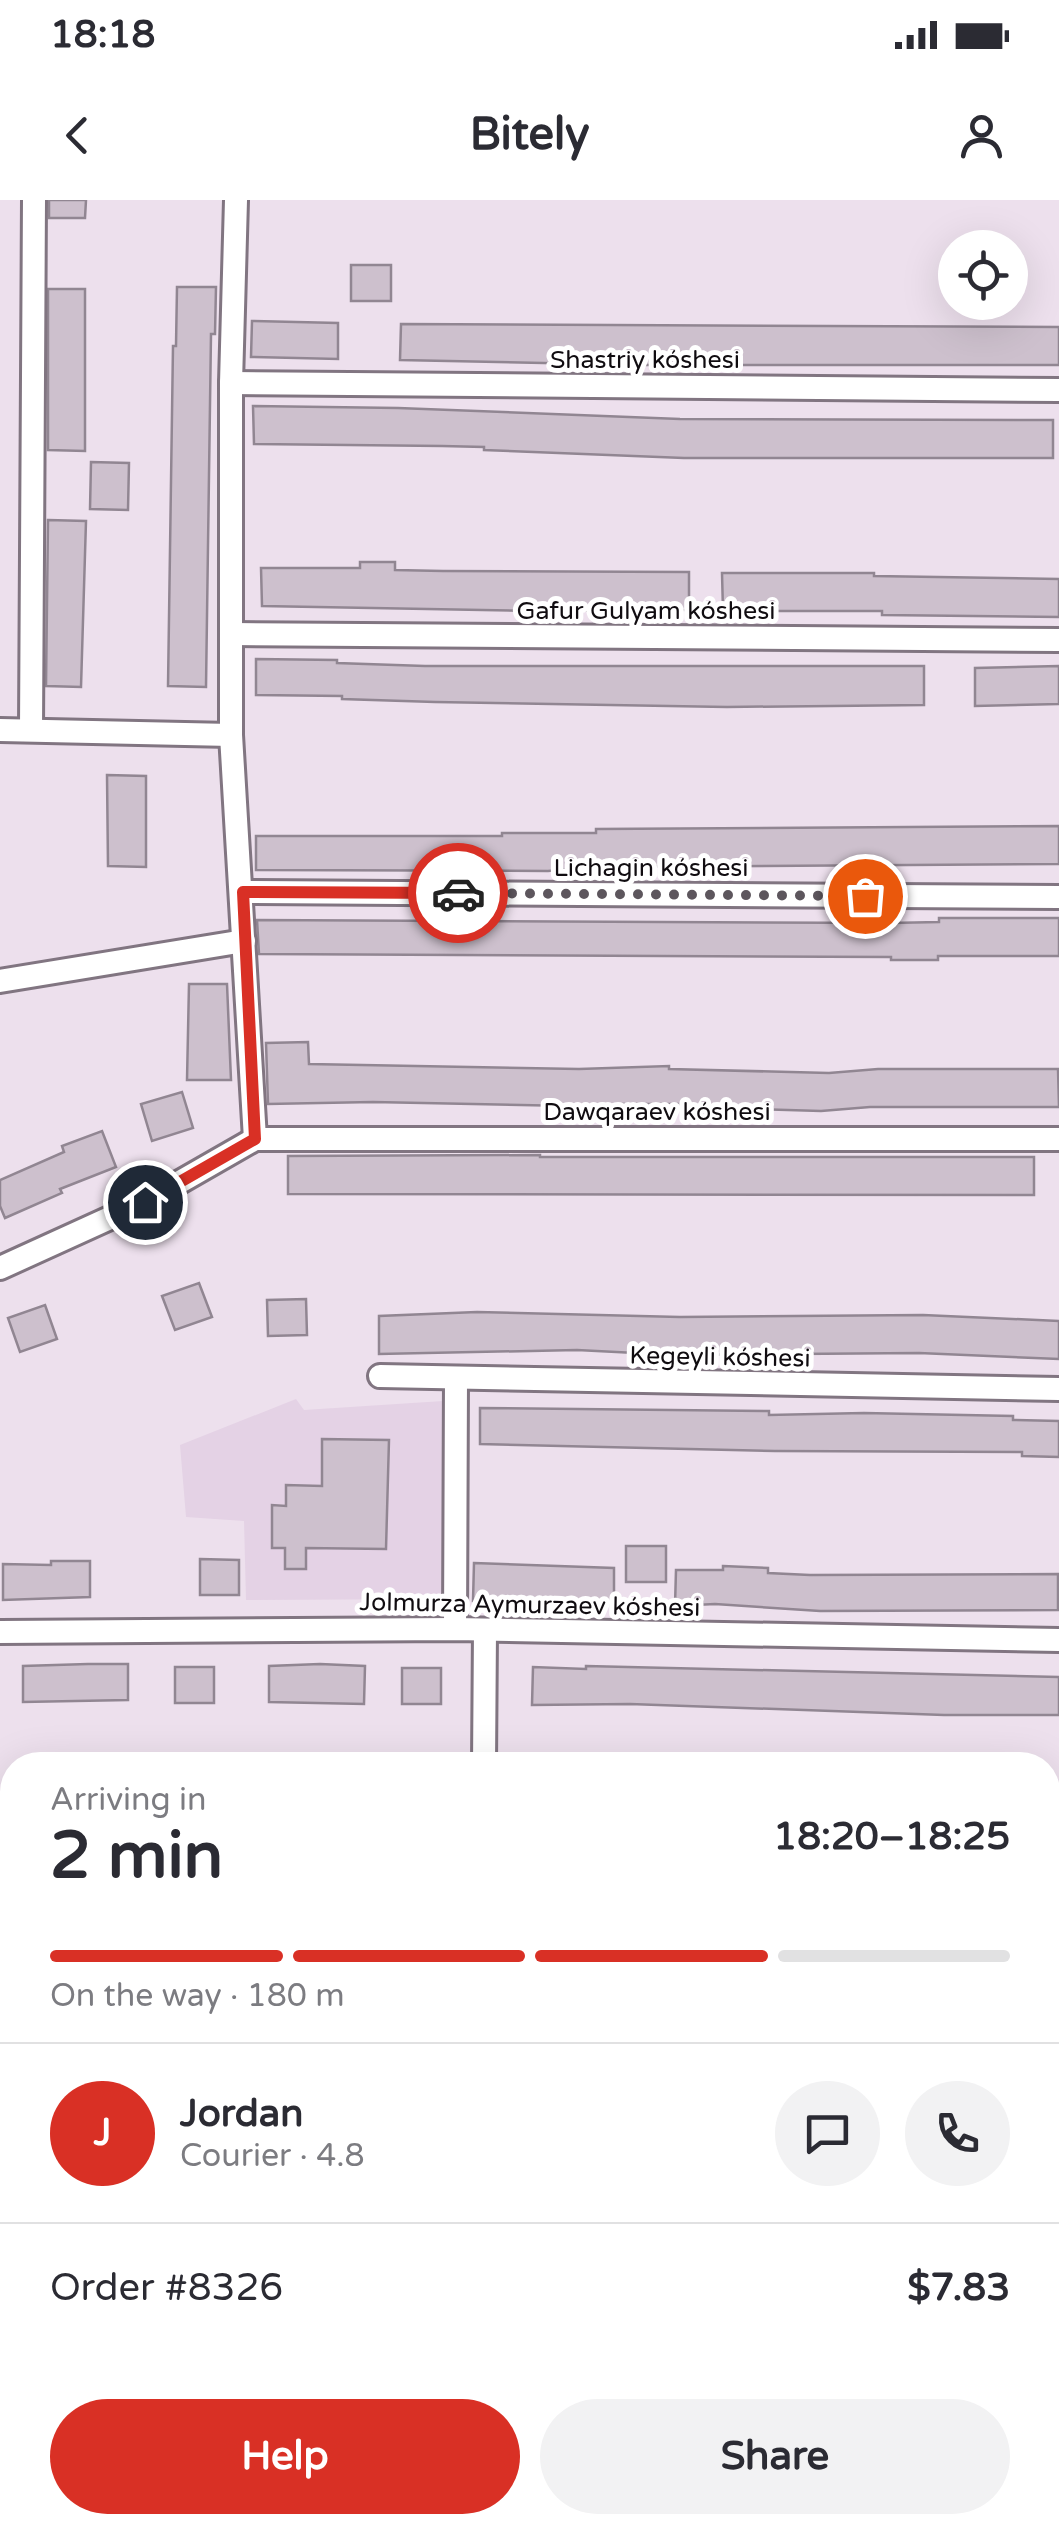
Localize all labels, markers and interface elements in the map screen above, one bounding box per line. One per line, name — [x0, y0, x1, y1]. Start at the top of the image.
text: 18:18 — [50, 12, 155, 58]
icon: back — [50, 108, 105, 163]
text: Bitely — [470, 108, 589, 162]
icon: person — [954, 108, 1009, 163]
map controls — [938, 230, 1028, 320]
button: locate — [938, 230, 1028, 320]
street label: Shastriy kóshesi — [550, 345, 740, 375]
street label: Gafur Gulyam kóshesi — [517, 596, 775, 626]
courier — [408, 843, 508, 943]
street label: Lichagin kóshesi — [553, 853, 749, 883]
pin — [823, 854, 908, 939]
icon: car — [431, 866, 486, 921]
icon: bag — [838, 869, 893, 924]
street label: Dawqaraev kóshesi — [543, 1097, 771, 1127]
pin — [103, 1160, 188, 1245]
icon: home — [118, 1175, 173, 1230]
street label: Kegeyli kóshesi — [629, 1340, 811, 1374]
street label: Jolmurza Aymurzaev kóshesi — [359, 1587, 701, 1623]
text: Arriving in — [50, 1781, 207, 1819]
text: 18:20–18:25 — [773, 1814, 1010, 1860]
text: 2 min — [50, 1817, 223, 1896]
text: On the way · 180 m — [50, 1977, 345, 2015]
button: chat — [775, 2081, 880, 2186]
button: phone — [905, 2081, 1010, 2186]
text: Jordan — [180, 2091, 303, 2137]
text: J — [94, 2110, 111, 2156]
text: Courier · 4.8 — [180, 2137, 365, 2175]
text: Order #8326 — [50, 2265, 283, 2311]
text: $7.83 — [907, 2265, 1010, 2311]
button: Help — [50, 2399, 520, 2514]
button: Share — [540, 2399, 1010, 2514]

